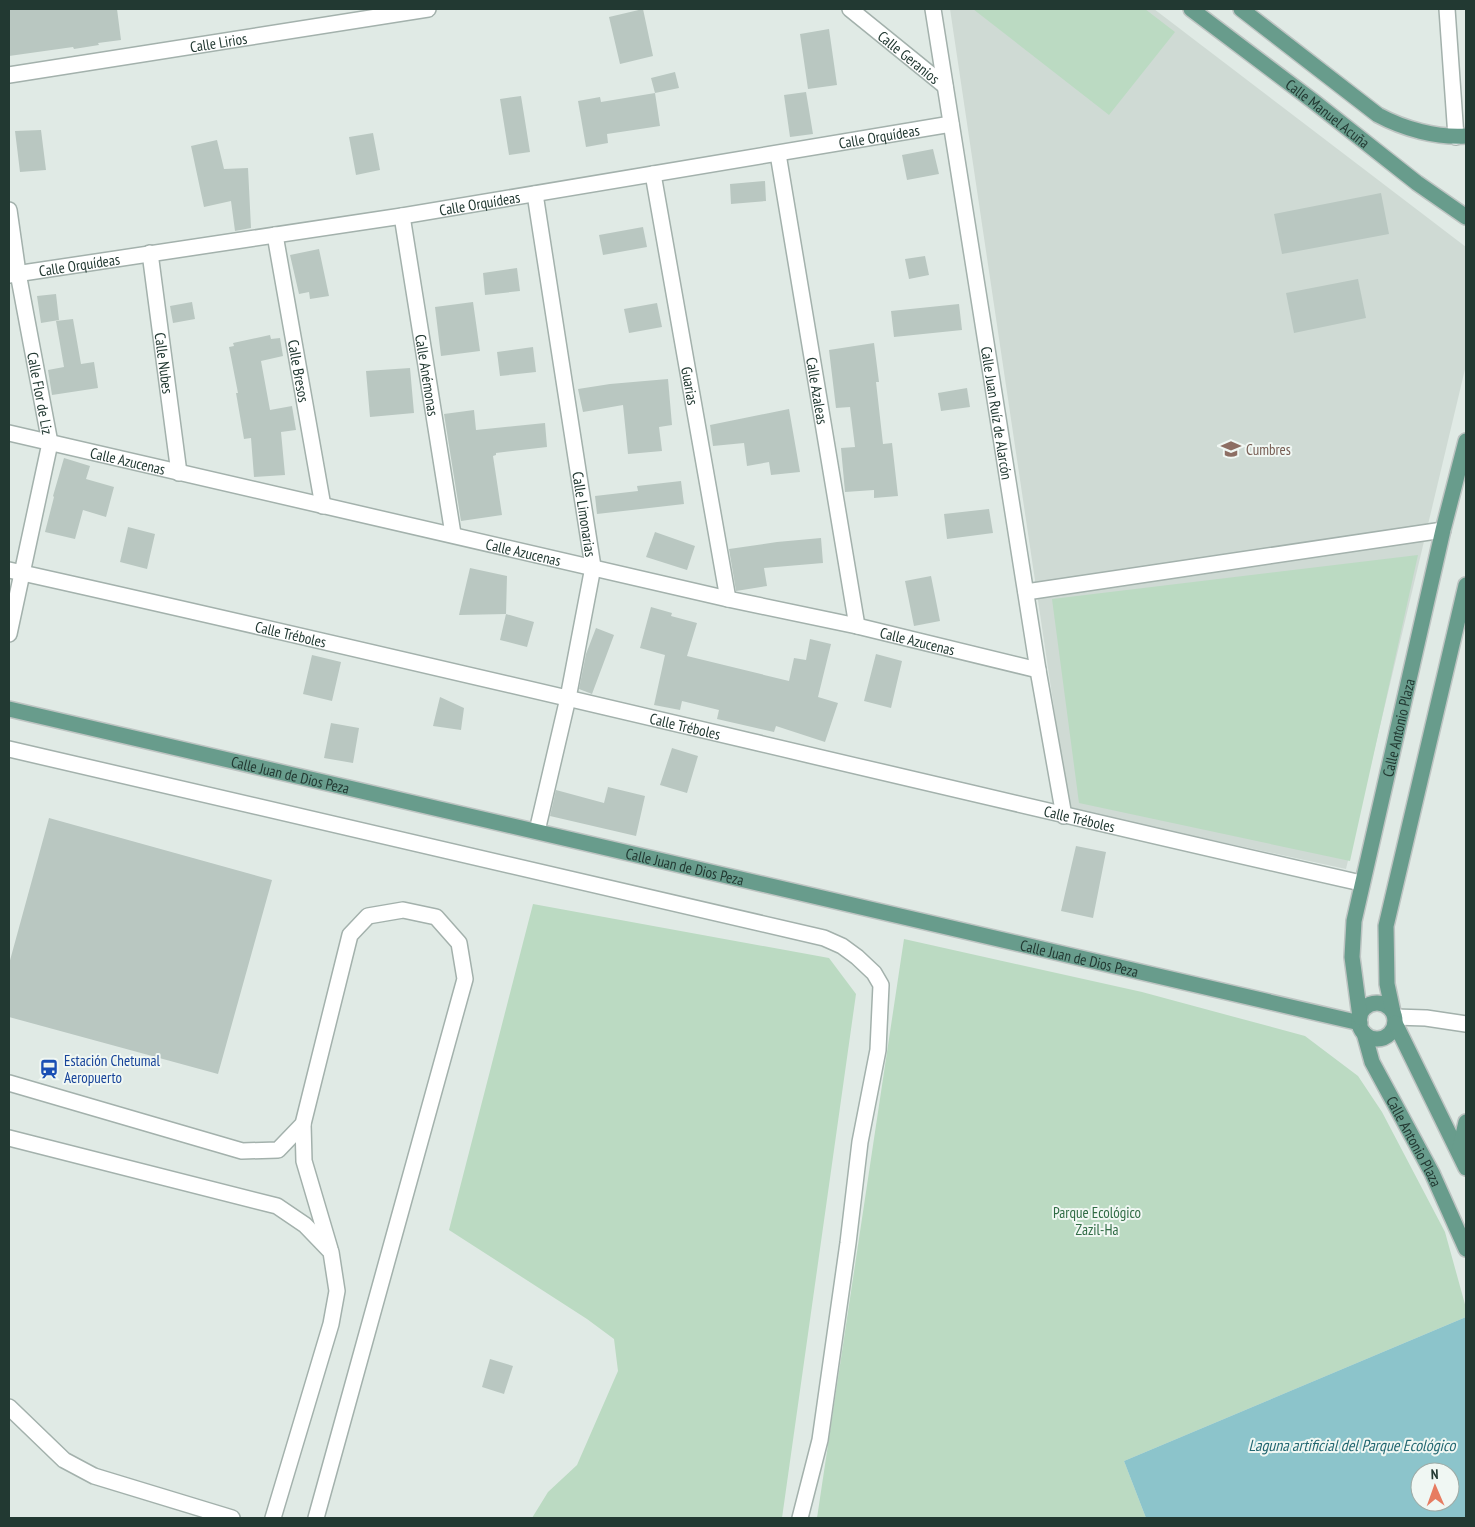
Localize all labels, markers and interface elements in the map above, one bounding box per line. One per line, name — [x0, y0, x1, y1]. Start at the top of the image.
street label: Calle Geranios — [874, 26, 944, 88]
street label: Calle Lirios — [189, 28, 248, 56]
street label: Calle Manuel Acuña — [1282, 74, 1374, 152]
street label: Calle Orquídeas — [837, 120, 921, 152]
street label: Calle Orquídeas — [438, 187, 521, 219]
street label: Calle Orquídeas — [37, 249, 121, 280]
street label: Calle Nubes — [151, 331, 178, 395]
street label: Calle Anémonas — [412, 333, 443, 417]
street label: Calle Bresos — [284, 338, 314, 404]
street label: Calle Juan Ruíz de Alarcón — [977, 345, 1017, 481]
street label: Calle Flor de Liz — [24, 351, 58, 436]
street label: Calle Azaleas — [803, 356, 833, 426]
street label: Guarias — [678, 365, 703, 406]
school or university icon: Cumbres — [1220, 438, 1242, 460]
place label: Cumbres — [1246, 440, 1291, 459]
street label: Calle Azucenas — [88, 443, 167, 478]
street label: Calle Limonarias — [569, 470, 601, 558]
street label: Calle Azucenas — [484, 534, 563, 570]
street label: Calle Tréboles — [254, 616, 328, 651]
street label: Calle Azucenas — [878, 622, 957, 659]
street label: Calle Antonio Plaza — [1378, 677, 1418, 778]
street label: Calle Tréboles — [648, 708, 723, 743]
street label: Calle Juan de Dios Peza — [230, 752, 351, 797]
street label: Calle Tréboles — [1042, 801, 1117, 836]
street label: Calle Juan de Dios Peza — [624, 843, 746, 889]
street label: Calle Juan de Dios Peza — [1019, 935, 1140, 981]
place label: Estación Chetumal Aeropuerto — [64, 1051, 161, 1087]
station icon: Estación Chetumal Aeropuerto — [38, 1058, 60, 1080]
street label: Calle Antonio Plaza — [1383, 1093, 1446, 1189]
park label: Parque Ecológico Zazil-Ha — [1053, 1203, 1141, 1239]
water label: Laguna artificial del Parque Ecológico — [1249, 1435, 1457, 1455]
north arrow — [1410, 1462, 1460, 1512]
text: N — [1430, 1465, 1439, 1483]

